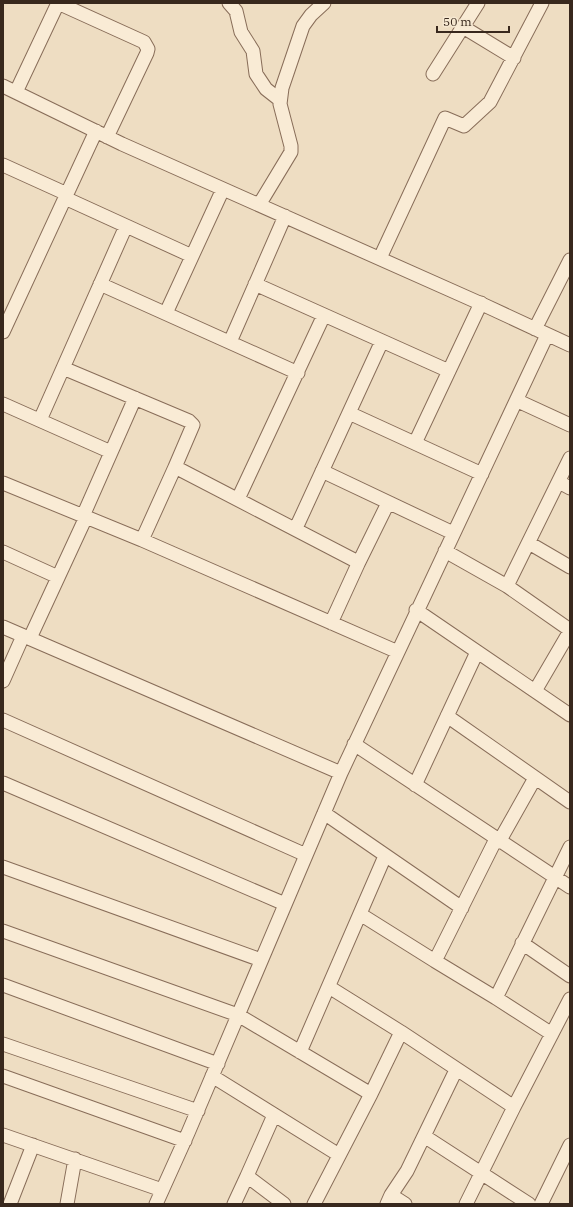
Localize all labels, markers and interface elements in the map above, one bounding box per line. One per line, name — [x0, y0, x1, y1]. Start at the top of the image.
scale bar — [437, 8, 509, 34]
text: 50 m — [443, 14, 472, 29]

